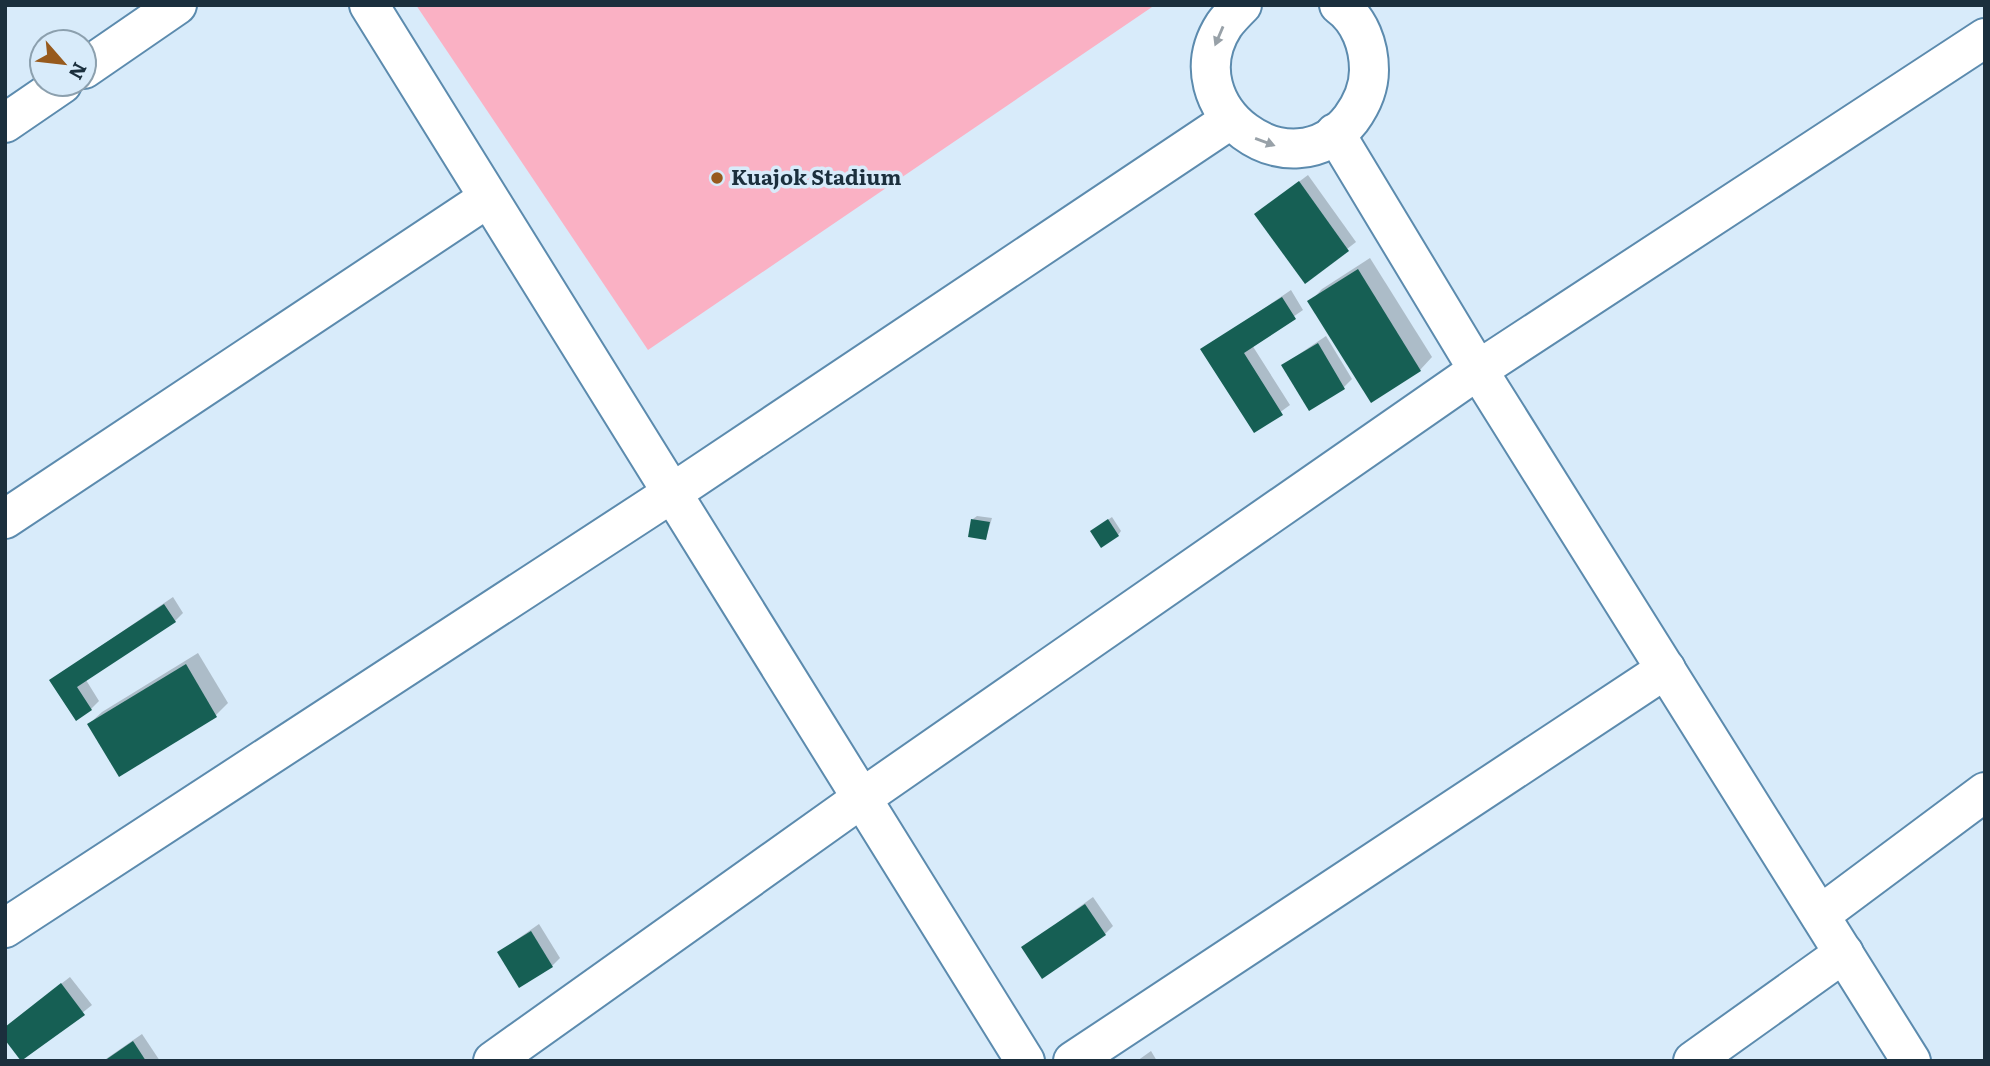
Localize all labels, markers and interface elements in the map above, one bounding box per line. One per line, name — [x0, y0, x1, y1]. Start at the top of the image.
one-way arrow — [1214, 26, 1225, 47]
north arrow — [28, 28, 98, 98]
text: N — [63, 58, 95, 85]
one-way arrow — [1254, 137, 1275, 148]
place label: Kuajok Stadium — [731, 160, 902, 191]
marker: Kuajok Stadium — [709, 170, 725, 186]

